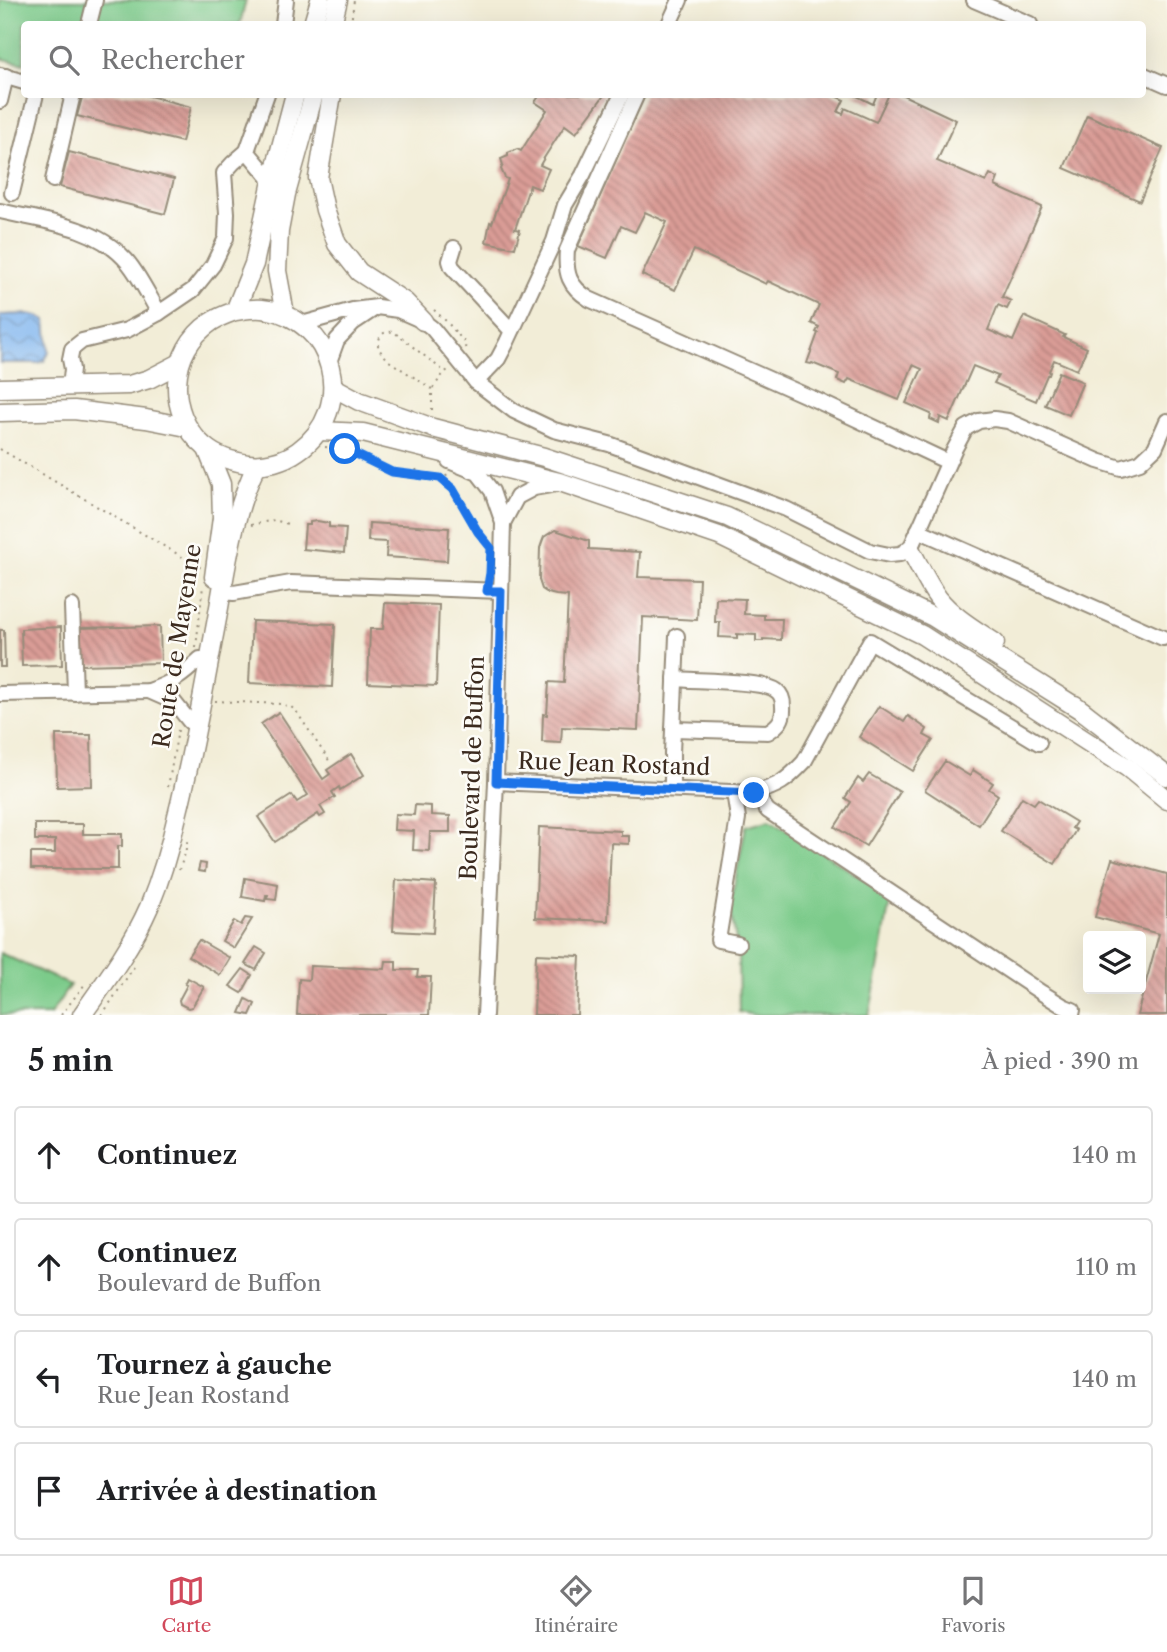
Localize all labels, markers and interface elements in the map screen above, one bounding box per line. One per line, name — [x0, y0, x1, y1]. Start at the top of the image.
search box — [21, 21, 1146, 98]
icon: search — [45, 41, 83, 79]
text: Rechercher — [101, 44, 245, 76]
route start — [329, 433, 360, 464]
street label: Route de Mayenne — [147, 542, 207, 750]
street label: Boulevard de Buffon — [454, 655, 490, 881]
street label: Rue Jean Rostand — [517, 747, 711, 781]
route end — [738, 777, 769, 808]
map controls — [1083, 931, 1146, 994]
button: layers — [1083, 931, 1146, 994]
text: 5 min — [28, 1042, 113, 1079]
text: À pied · 390 m — [982, 1047, 1139, 1075]
icon: ahead — [30, 1136, 68, 1174]
text: Continuez — [97, 1139, 237, 1171]
text: 140 m — [1072, 1141, 1137, 1169]
text: Continuez — [97, 1237, 237, 1269]
icon: ahead — [30, 1248, 68, 1286]
text: 110 m — [1076, 1253, 1137, 1281]
text: Boulevard de Buffon — [97, 1269, 321, 1297]
text: Tournez à gauche — [97, 1349, 332, 1381]
icon: left — [30, 1360, 68, 1398]
text: 140 m — [1072, 1365, 1137, 1393]
text: Rue Jean Rostand — [97, 1381, 290, 1409]
icon: arrive — [30, 1472, 68, 1510]
text: Arrivée à destination — [97, 1475, 377, 1507]
tab: Carte — [161, 1572, 211, 1637]
tab: Itinéraire — [534, 1572, 618, 1637]
tab: Favoris — [941, 1572, 1006, 1637]

